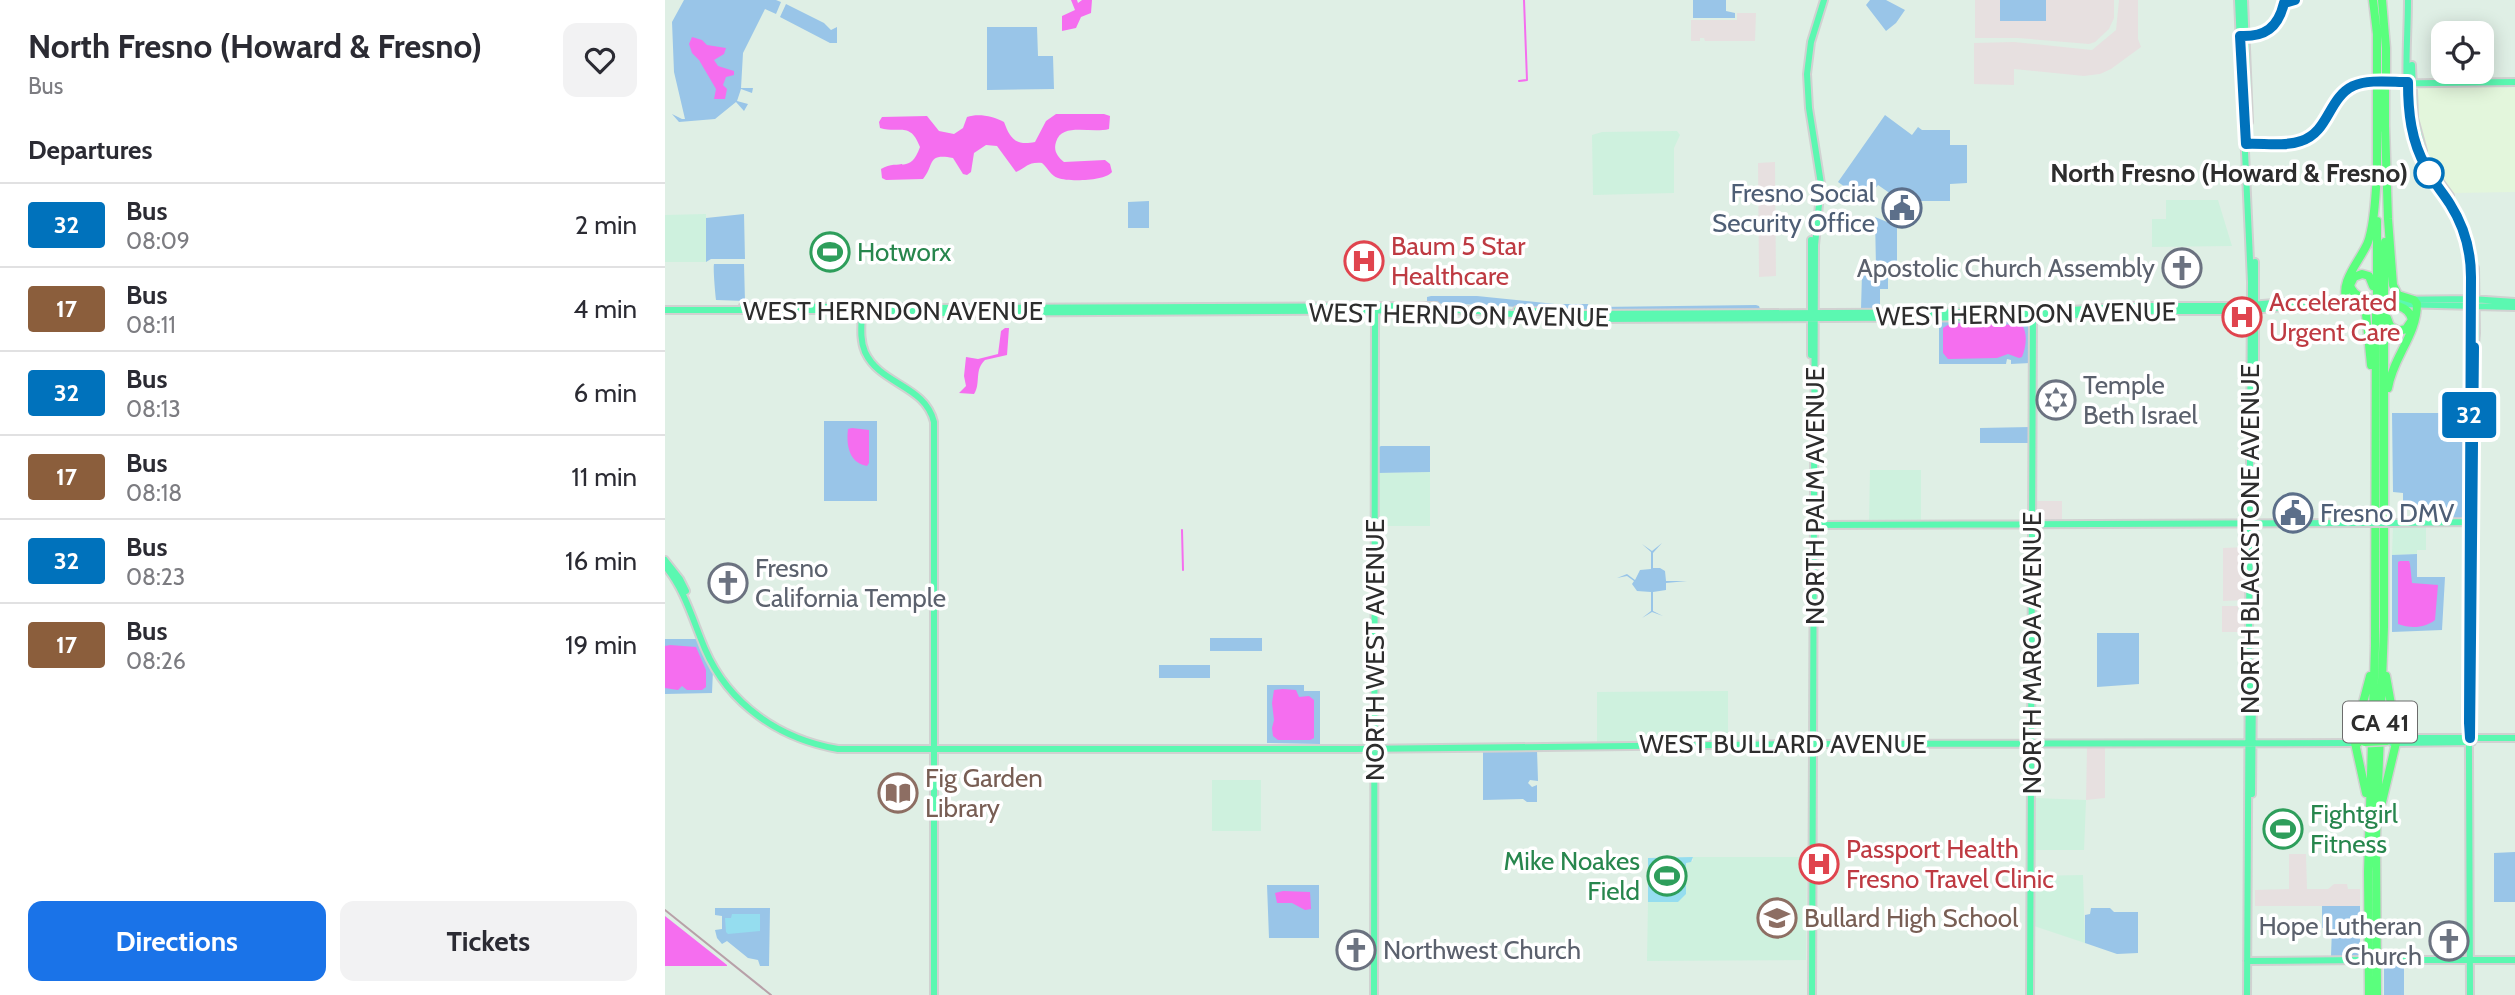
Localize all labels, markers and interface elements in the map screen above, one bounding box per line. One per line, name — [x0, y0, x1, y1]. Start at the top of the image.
map controls — [2431, 21, 2494, 84]
button: locate — [2431, 21, 2494, 84]
button: heart — [563, 23, 637, 97]
text: North Fresno (Howard & Fresno) — [28, 26, 482, 66]
text: Bus — [28, 72, 63, 100]
text: Departures — [28, 134, 152, 166]
place label: North Fresno (Howard & Fresno) — [2050, 157, 2408, 189]
marker: North Fresno (Howard & Fresno) — [2414, 158, 2444, 188]
place label: Fresno Social Security Office — [1712, 177, 1875, 239]
public building icon: Fresno Social Security Office — [1881, 187, 1923, 229]
text: Bus — [126, 195, 167, 227]
text: 2 min — [575, 209, 637, 241]
text: 32 — [54, 210, 79, 239]
text: 08:09 — [126, 227, 190, 255]
place label: Baum 5 Star Healthcare — [1391, 230, 1526, 292]
sports icon: Hotworx — [809, 231, 851, 273]
place label: Hotworx — [857, 236, 952, 268]
hospital icon: Baum 5 Star Healthcare — [1343, 240, 1385, 282]
church icon: Apostolic Church Assembly — [2161, 247, 2203, 289]
place label: Apostolic Church Assembly — [1857, 252, 2155, 284]
text: Bus — [126, 279, 167, 311]
place label: Accelerated Urgent Care — [2269, 286, 2400, 348]
text: 4 min — [573, 293, 637, 325]
text: 17 — [56, 294, 77, 323]
street label: WEST HERNDON AVENUE — [743, 295, 1043, 327]
street label: WEST HERNDON AVENUE — [1876, 295, 2176, 333]
street label: WEST HERNDON AVENUE — [1309, 296, 1609, 334]
hospital icon: Accelerated Urgent Care — [2221, 296, 2263, 338]
text: 08:11 — [126, 311, 176, 339]
text: Bus — [126, 363, 167, 395]
street label: NORTH BLACKSTONE AVENUE — [2234, 364, 2266, 714]
street label: NORTH PALM AVENUE — [1799, 367, 1831, 625]
place label: Temple Beth Israel — [2083, 369, 2198, 431]
text: 6 min — [574, 377, 637, 409]
text: 32 — [54, 378, 79, 407]
synagogue icon: Temple Beth Israel — [2035, 379, 2077, 421]
line badge: 32 — [2437, 392, 2501, 438]
text: 08:13 — [126, 395, 181, 423]
text: 32 — [2456, 400, 2482, 429]
text: Bus — [126, 447, 167, 479]
text: 11 min — [571, 461, 637, 493]
text: 17 — [56, 462, 77, 491]
text: 08:18 — [126, 479, 182, 507]
public building icon: Fresno DMV — [2272, 492, 2314, 534]
place label: Fresno DMV — [2320, 497, 2454, 529]
street label: NORTH MAROA AVENUE — [2016, 512, 2048, 794]
street label: NORTH WEST AVENUE — [1359, 519, 1391, 781]
text: Bus — [126, 531, 167, 563]
text: 16 min — [565, 545, 637, 577]
text: 32 — [54, 546, 79, 575]
place label: Fresno California Temple — [755, 552, 946, 614]
church icon: Fresno California Temple — [707, 562, 749, 604]
text: 08:23 — [126, 563, 185, 591]
text: Bus — [126, 615, 167, 647]
text: 19 min — [565, 629, 637, 661]
text: 17 — [56, 630, 77, 659]
text: 08:26 — [126, 647, 186, 675]
road number: CA 41 — [2343, 702, 2417, 742]
street label: WEST BULLARD AVENUE — [1639, 728, 1927, 760]
place label: Fig Garden Library — [925, 762, 1043, 824]
library icon: Fig Garden Library — [877, 772, 919, 814]
place label: Fightgirl Fitness — [2310, 798, 2398, 860]
sports icon: Fightgirl Fitness — [2262, 808, 2304, 850]
place label: Passport Health Fresno Travel Clinic — [1846, 833, 2054, 895]
hospital icon: Passport Health Fresno Travel Clinic — [1798, 843, 1840, 885]
place label: Mike Noakes Field — [1504, 845, 1640, 907]
sports icon: Mike Noakes Field — [1646, 855, 1688, 897]
school or university icon: Bullard High School — [1756, 897, 1798, 939]
button: Directions — [28, 901, 326, 981]
button: Tickets — [340, 901, 637, 981]
place label: Bullard High School — [1804, 902, 2018, 934]
place label: Hope Lutheran Church — [2258, 910, 2422, 972]
church icon: Hope Lutheran Church — [2428, 920, 2470, 962]
church icon: Northwest Church — [1335, 929, 1377, 971]
place label: Northwest Church — [1383, 934, 1581, 966]

